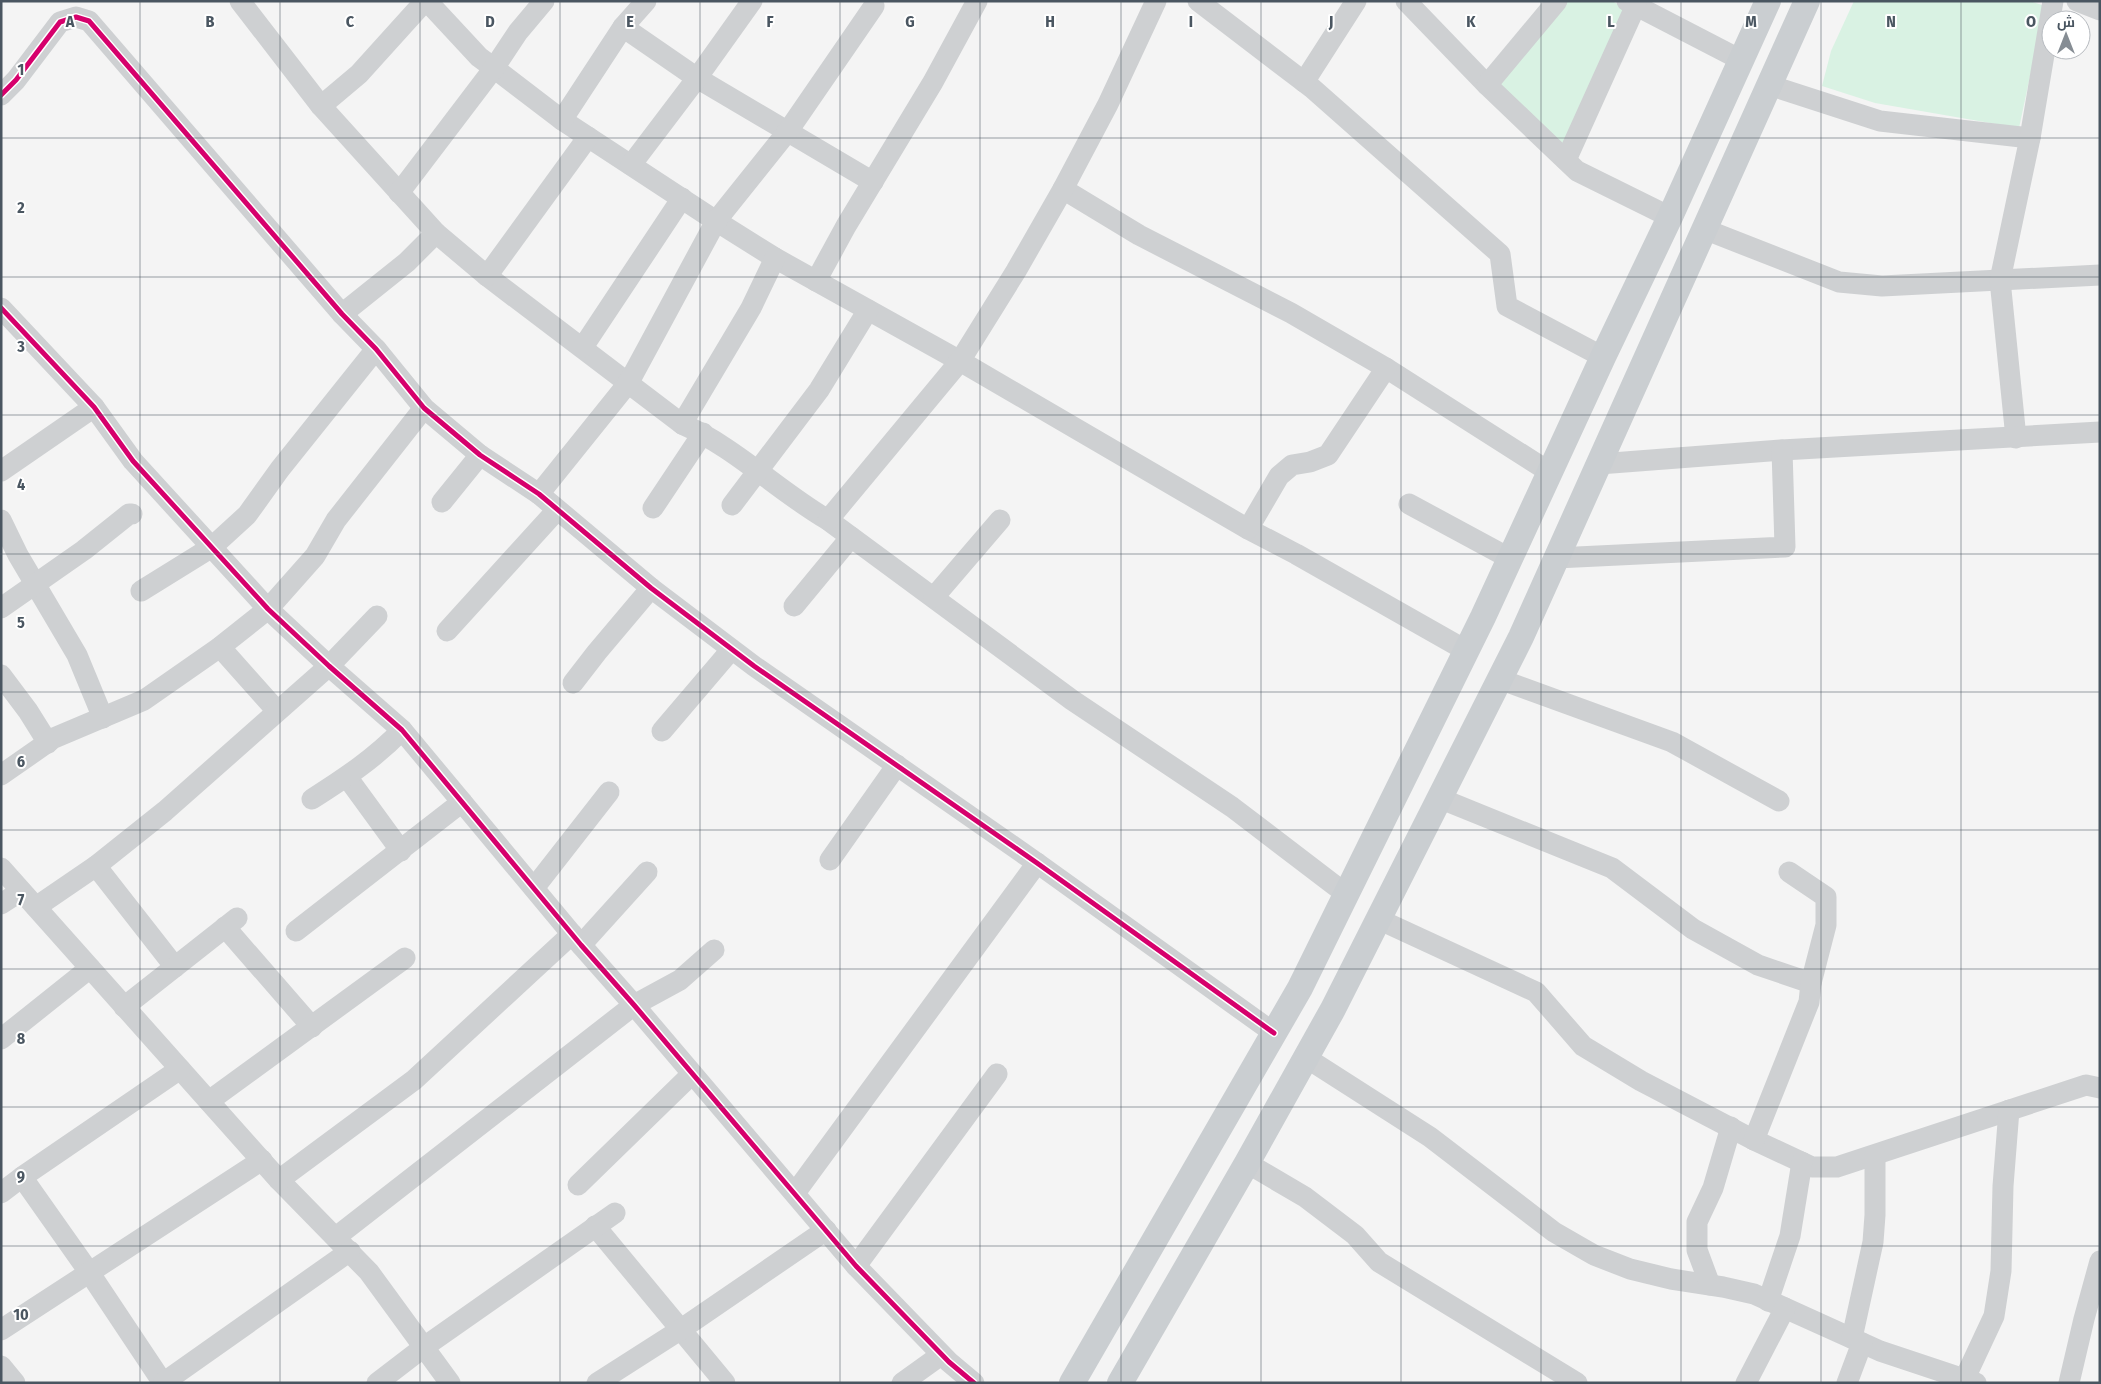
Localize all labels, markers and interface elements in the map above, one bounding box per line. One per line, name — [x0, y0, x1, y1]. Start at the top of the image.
north arrow — [2041, 10, 2091, 60]
text: A — [65, 12, 75, 31]
text: B — [206, 12, 215, 31]
text: C — [346, 12, 355, 31]
text: D — [485, 12, 495, 31]
text: E — [626, 12, 634, 31]
text: F — [766, 12, 774, 31]
text: G — [905, 12, 915, 31]
text: H — [1045, 12, 1055, 31]
text: I — [1189, 12, 1193, 31]
text: J — [1328, 12, 1333, 31]
text: K — [1466, 12, 1476, 31]
text: L — [1607, 12, 1615, 31]
text: M — [1745, 12, 1757, 31]
text: N — [1886, 12, 1896, 31]
text: O — [2026, 12, 2036, 31]
text: ش — [2057, 14, 2075, 31]
text: 1 — [18, 60, 24, 79]
text: 2 — [16, 198, 25, 217]
text: 3 — [16, 337, 25, 356]
text: 4 — [17, 475, 25, 494]
text: 5 — [17, 613, 25, 632]
text: 6 — [17, 752, 25, 771]
text: 7 — [18, 890, 25, 909]
text: 8 — [17, 1029, 26, 1048]
text: 9 — [17, 1167, 25, 1186]
text: 10 — [13, 1305, 29, 1324]

